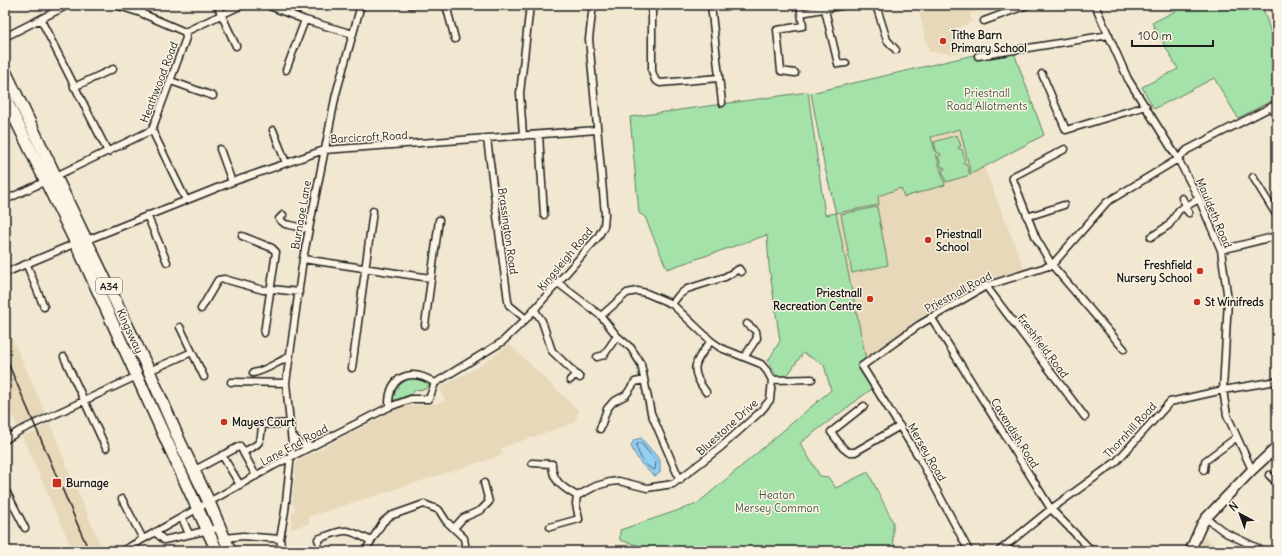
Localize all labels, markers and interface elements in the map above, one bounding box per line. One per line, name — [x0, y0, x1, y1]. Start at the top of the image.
scale bar — [1132, 22, 1213, 48]
place label: Tithe Barn Primary School — [951, 28, 1027, 56]
text: 100 m — [1138, 28, 1172, 43]
marker: Tithe Barn Primary School — [938, 36, 948, 46]
street label: Heathwood Road — [137, 39, 181, 125]
park label: Priestnall Road Allotments — [947, 86, 1027, 113]
street label: Barcicroft Road — [330, 128, 409, 146]
street label: Mauldeth Road — [1193, 176, 1235, 251]
street label: Burnage Lane — [288, 179, 314, 251]
street label: Brassington Road — [495, 187, 521, 276]
street label: Kingsleigh Road — [534, 224, 596, 294]
place label: Priestnall School — [936, 227, 982, 254]
marker: Priestnall School — [923, 235, 933, 245]
place label: Freshfield Nursery School — [1116, 258, 1193, 286]
marker: Freshfield Nursery School — [1195, 266, 1205, 276]
street label: Priestnall Road — [922, 268, 995, 316]
road number: A34 — [96, 278, 122, 294]
place label: Priestnall Recreation Centre — [773, 286, 862, 313]
marker: Priestnall Recreation Centre — [865, 294, 875, 304]
place label: St Winifreds — [1205, 295, 1264, 309]
marker: St Winifreds — [1192, 297, 1202, 307]
street label: Kingsway — [114, 306, 146, 356]
street label: Freshfield Road — [1014, 311, 1072, 381]
street label: Cavendish Road — [988, 395, 1042, 471]
street label: Bluestone Drive — [693, 396, 761, 458]
street label: Thornhill Road — [1101, 399, 1160, 461]
place label: Mayes Court — [232, 415, 295, 430]
marker: Mayes Court — [219, 417, 229, 427]
street label: Mersey Road — [905, 420, 950, 484]
street label: Lane End Road — [258, 421, 331, 469]
place label: Burnage — [66, 476, 109, 491]
marker: Burnage — [51, 477, 63, 489]
park label: Heaton Mersey Common — [735, 488, 819, 515]
north arrow — [1220, 494, 1260, 534]
text: N — [1226, 499, 1241, 514]

